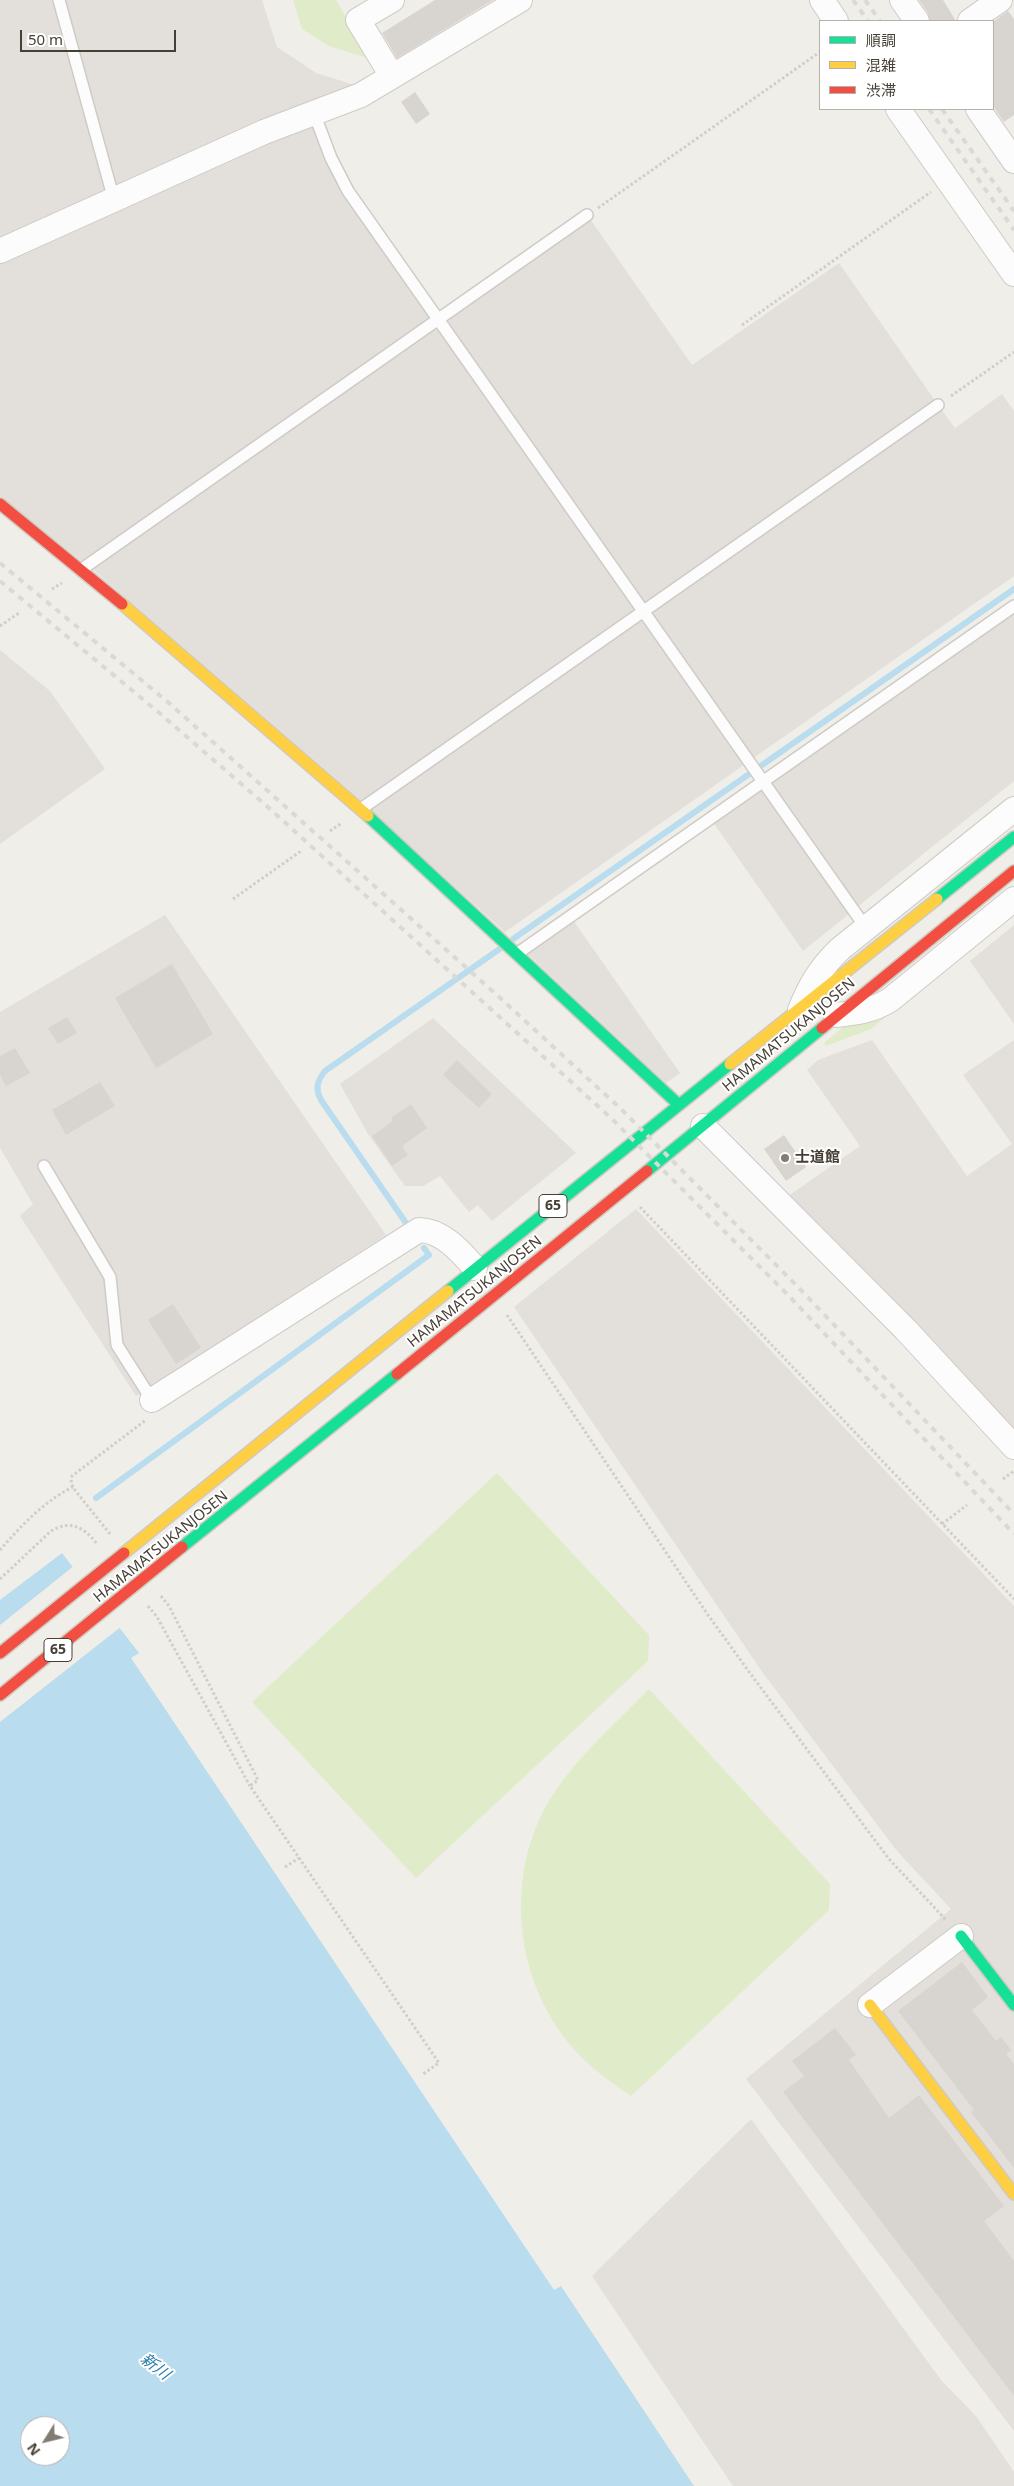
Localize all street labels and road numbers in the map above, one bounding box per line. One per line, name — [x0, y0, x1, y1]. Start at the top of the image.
street label: HAMAMATSUKANJOSEN — [719, 974, 859, 1096]
road number: 65 — [539, 1194, 567, 1218]
street label: HAMAMATSUKANJOSEN — [404, 1232, 546, 1352]
street label: HAMAMATSUKANJOSEN — [90, 1487, 232, 1607]
road number: 65 — [44, 1638, 72, 1662]

